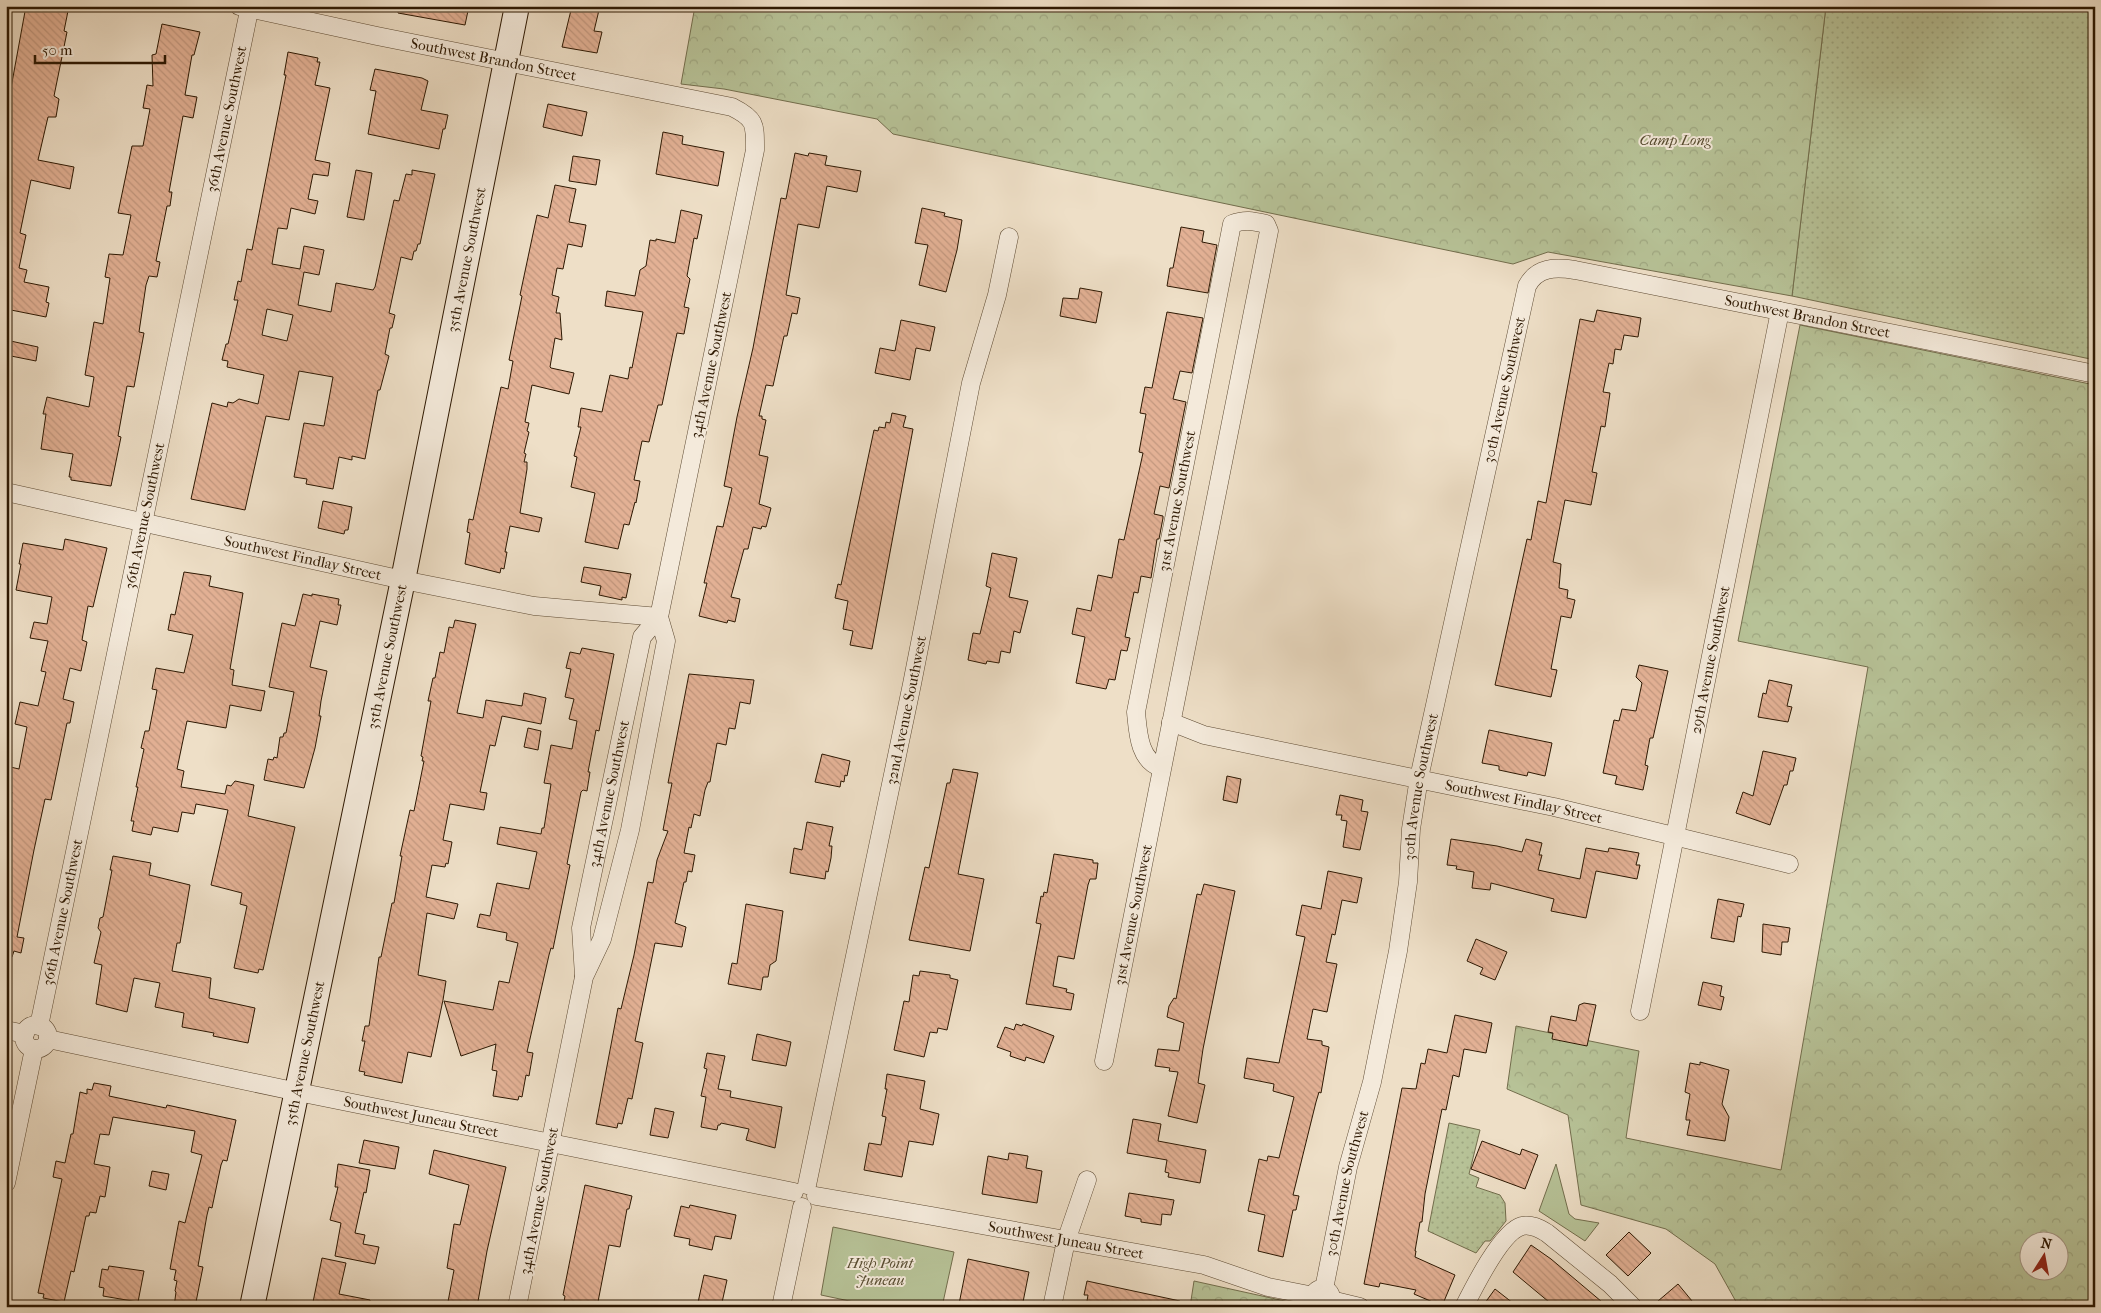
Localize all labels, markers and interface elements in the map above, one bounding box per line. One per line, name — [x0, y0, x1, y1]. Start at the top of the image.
scale bar — [35, 32, 165, 64]
street label: Southwest Brandon Street — [409, 34, 579, 85]
text: 50 m — [42, 41, 73, 59]
street label: 36th Avenue Southwest — [203, 44, 251, 194]
park label: Camp Long — [1639, 131, 1712, 149]
street label: 35th Avenue Southwest — [443, 185, 490, 334]
street label: 34th Avenue Southwest — [687, 289, 736, 440]
street label: Southwest Brandon Street — [1723, 291, 1892, 342]
street label: 30th Avenue Southwest — [1479, 314, 1529, 465]
street label: 31st Avenue Southwest — [1154, 428, 1200, 573]
street label: 36th Avenue Southwest — [121, 440, 169, 591]
street label: Southwest Findlay Street — [222, 532, 384, 584]
street label: 35th Avenue Southwest — [363, 582, 411, 731]
street label: 29th Avenue Southwest — [1687, 584, 1734, 736]
street label: 32nd Avenue Southwest — [882, 633, 930, 787]
street label: 30th Avenue Southwest — [1400, 711, 1442, 861]
street label: 34th Avenue Southwest — [585, 718, 633, 869]
street label: Southwest Findlay Street — [1443, 776, 1605, 828]
street label: 36th Avenue Southwest — [39, 837, 87, 987]
street label: 31st Avenue Southwest — [1110, 842, 1156, 987]
street label: 35th Avenue Southwest — [281, 979, 329, 1128]
street label: Southwest Juneau Street — [342, 1092, 501, 1141]
street label: 30th Avenue Southwest — [1322, 1108, 1373, 1258]
street label: 34th Avenue Southwest — [516, 1125, 562, 1276]
street label: Southwest Juneau Street — [987, 1217, 1146, 1263]
north arrow — [2018, 1230, 2068, 1280]
text: N — [2040, 1234, 2054, 1253]
park label: High Point Juneau — [846, 1254, 914, 1289]

